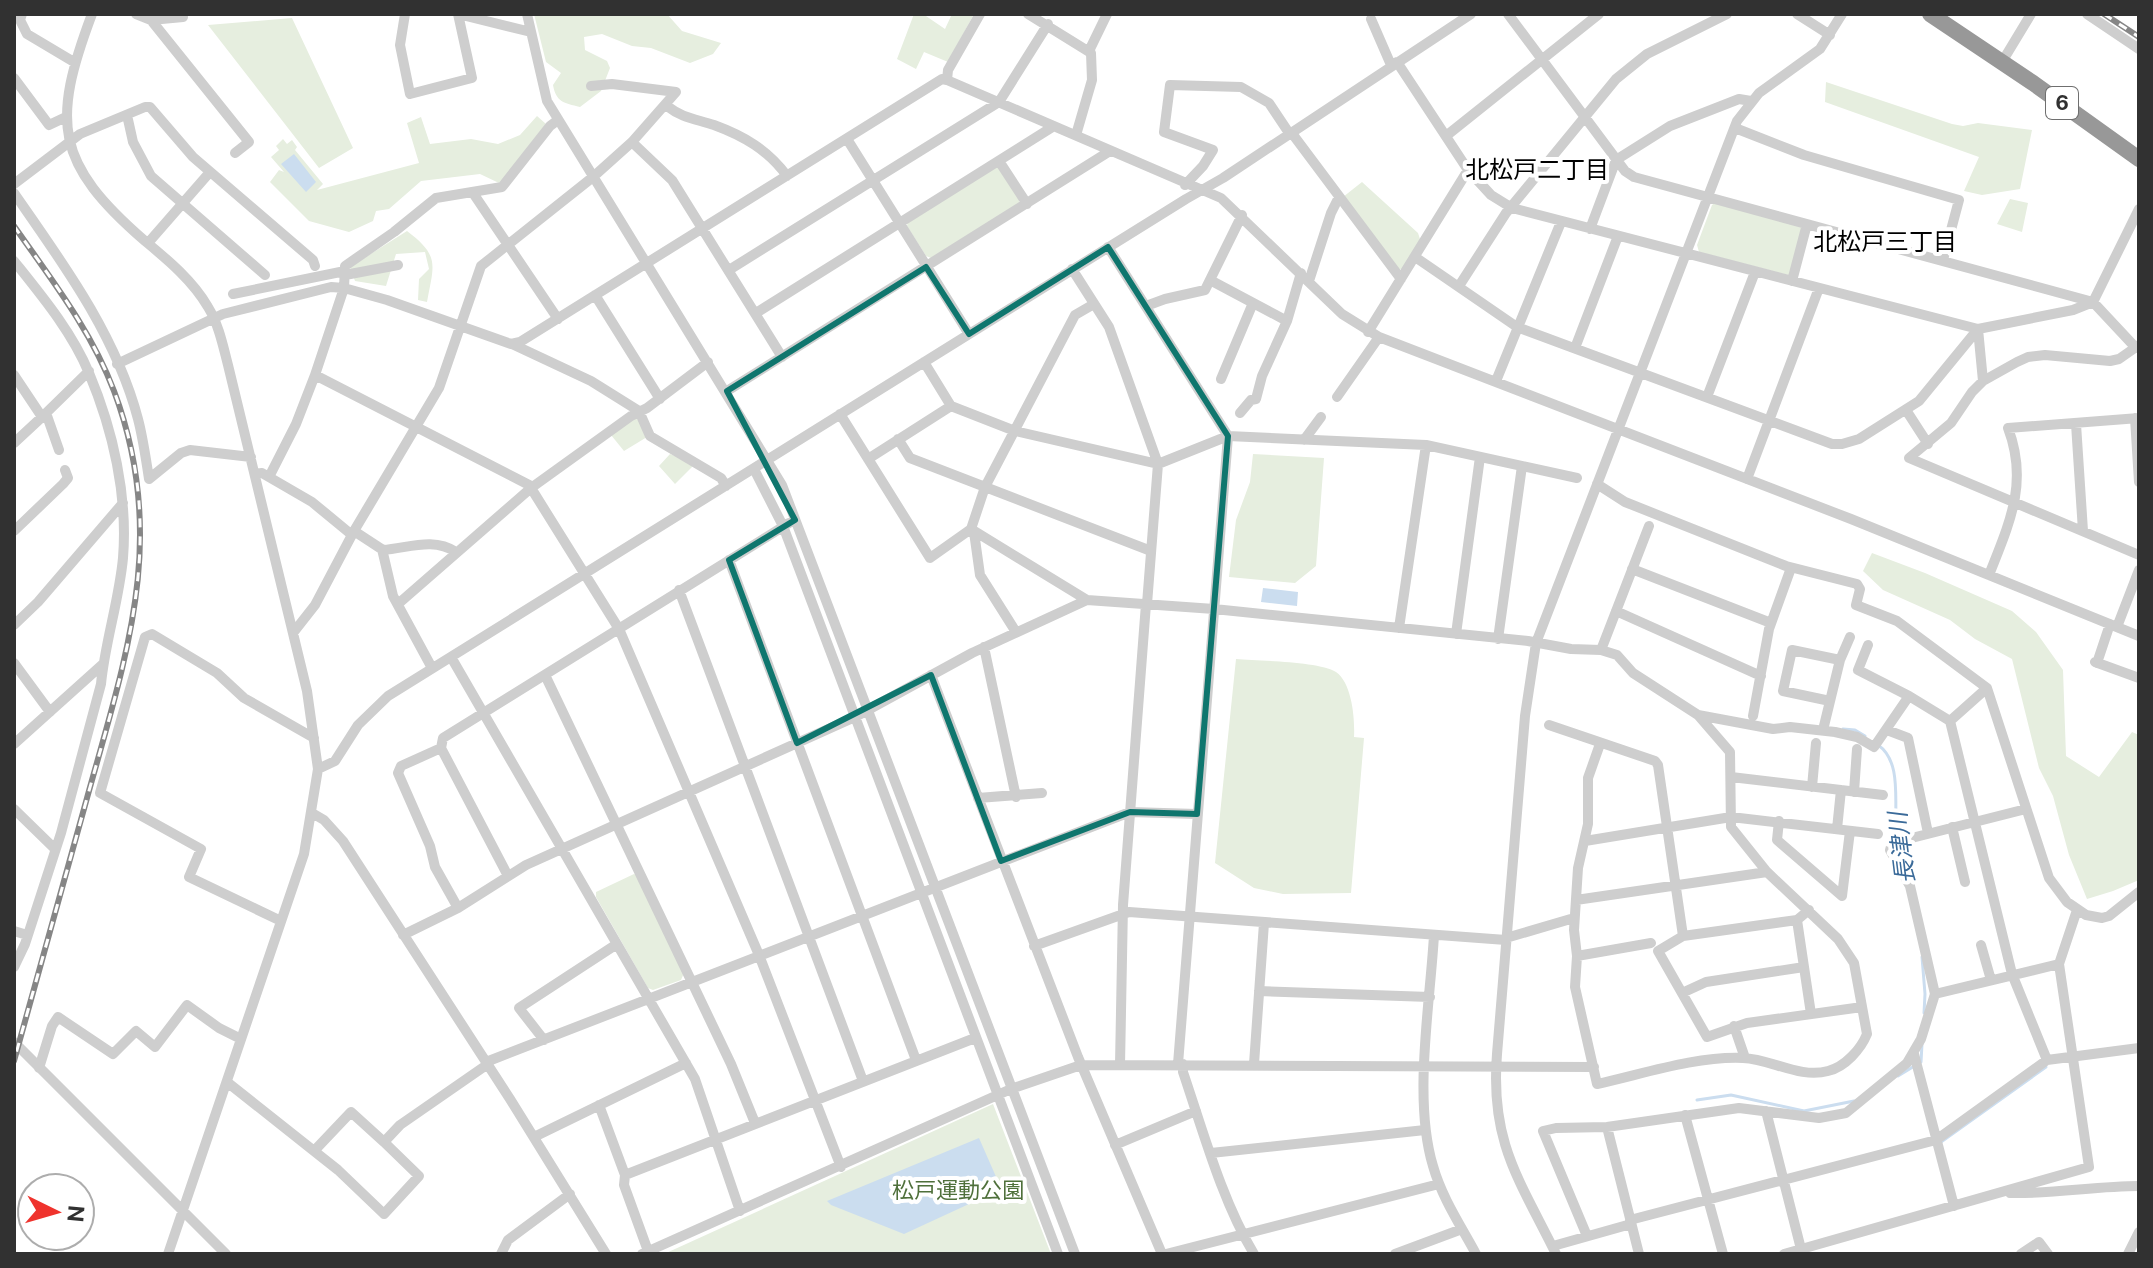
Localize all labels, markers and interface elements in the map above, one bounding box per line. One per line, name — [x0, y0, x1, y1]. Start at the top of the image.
road number: 6 — [2046, 87, 2078, 119]
district label: 北松戸二丁目 — [1465, 155, 1609, 183]
district label: 北松戸三丁目 — [1813, 227, 1957, 255]
water label: 長津川 — [1882, 808, 1919, 886]
north arrow — [16, 1172, 96, 1252]
park label: 松戸運動公園 — [892, 1177, 1024, 1203]
text: N — [62, 1204, 90, 1223]

